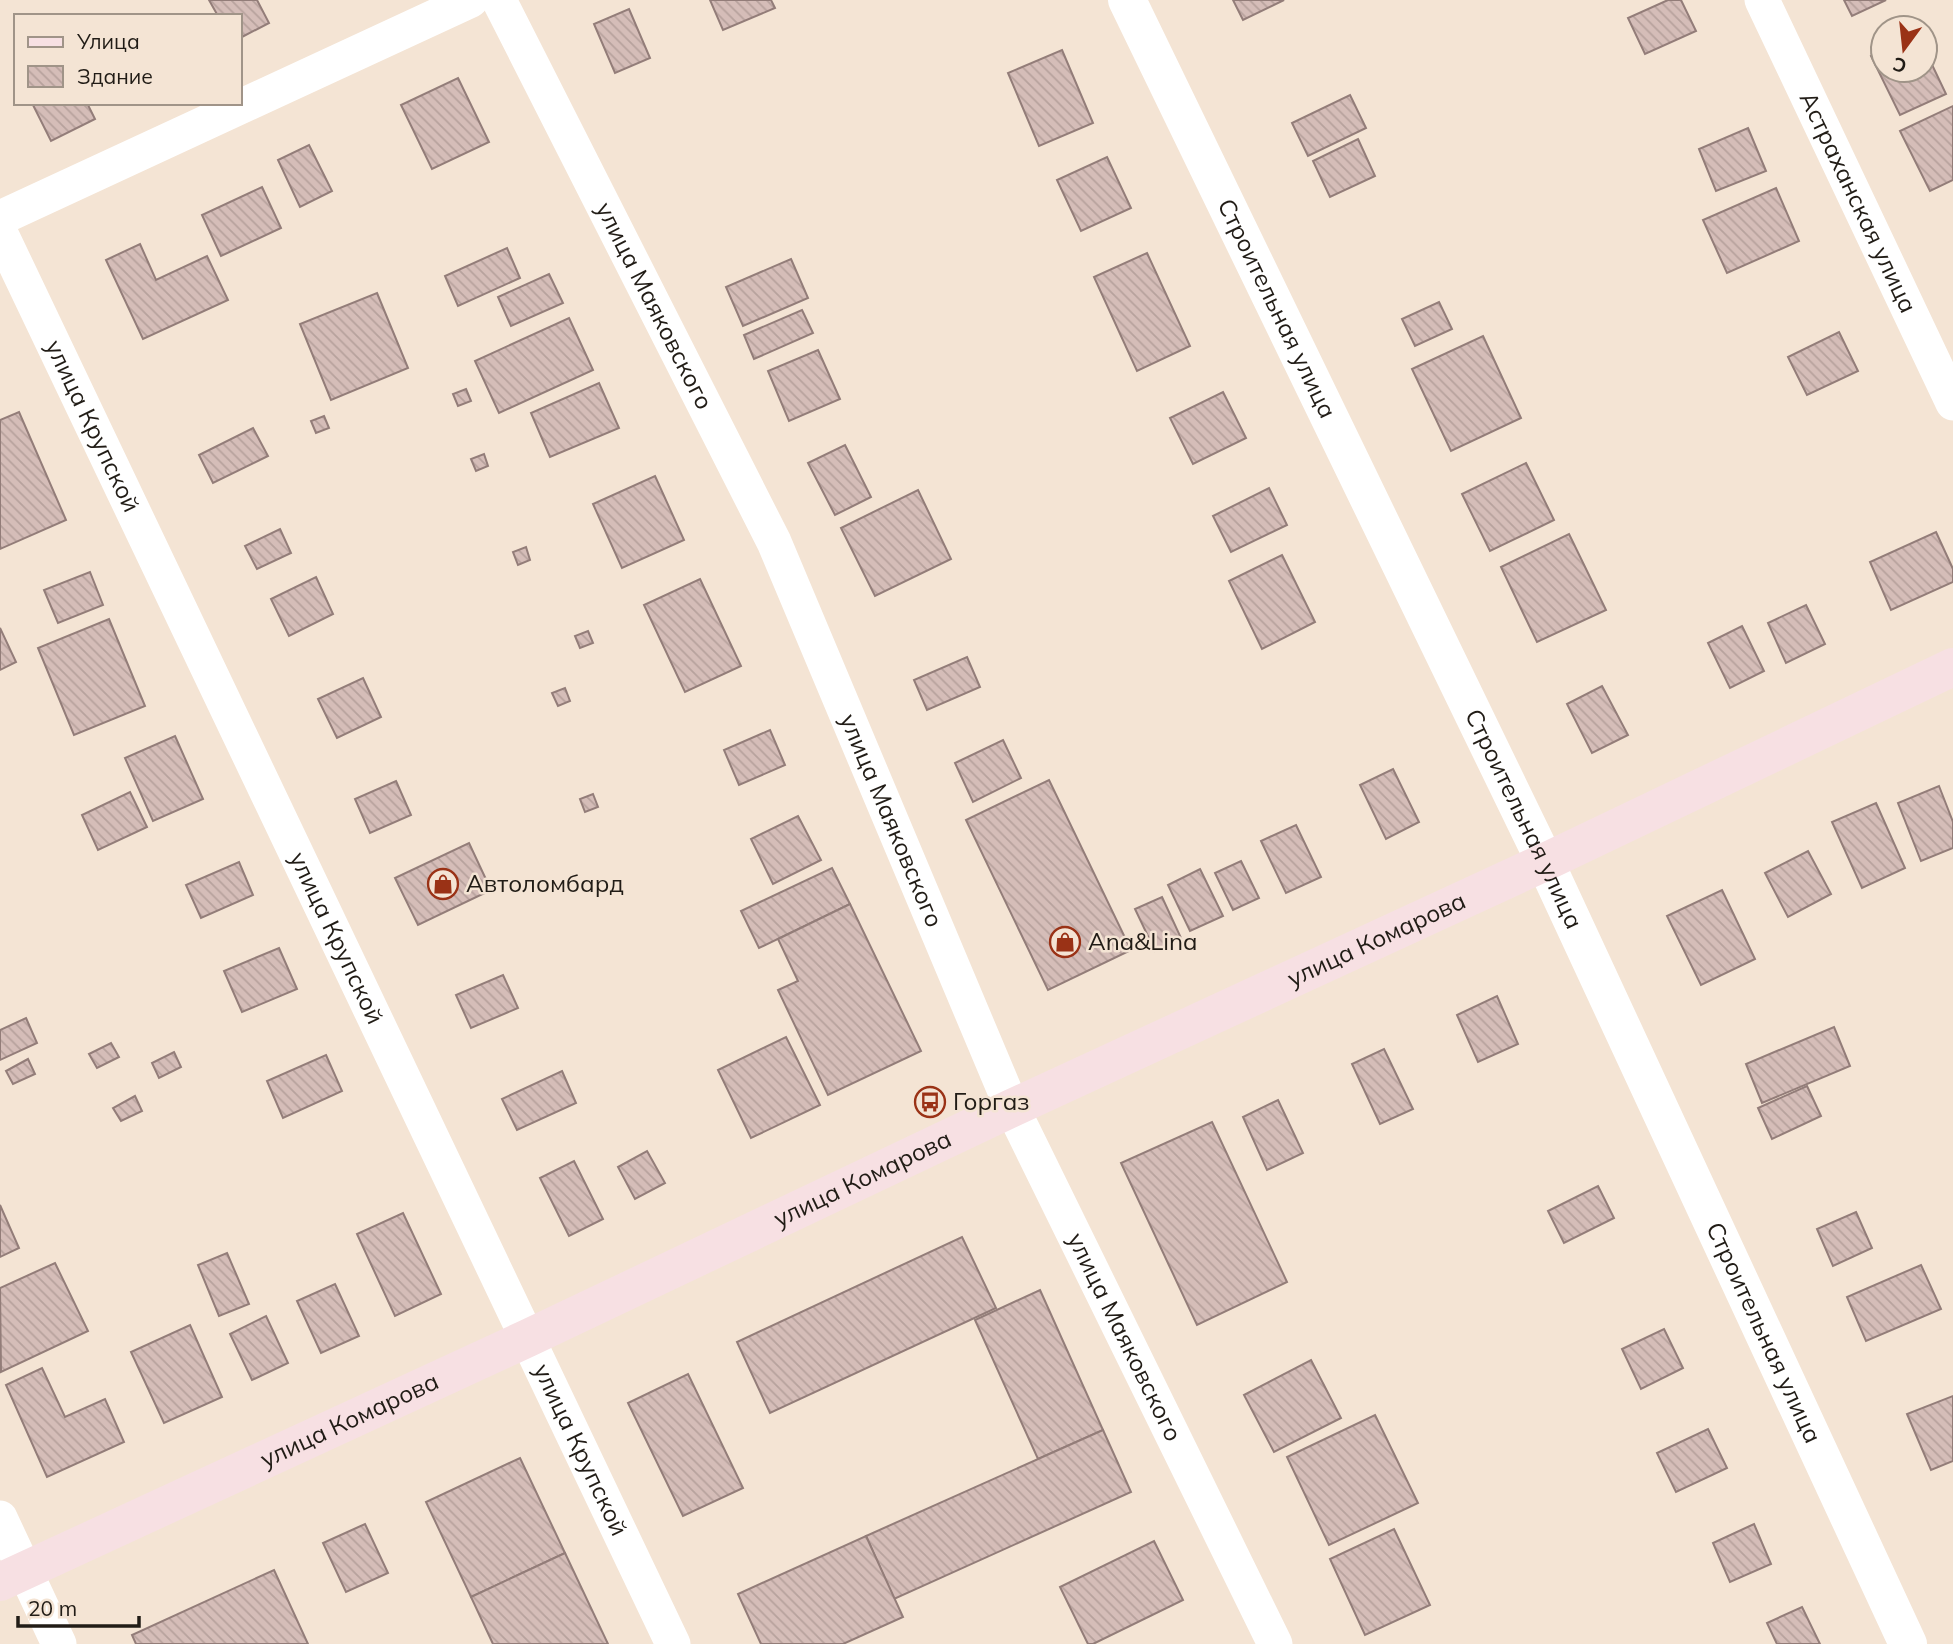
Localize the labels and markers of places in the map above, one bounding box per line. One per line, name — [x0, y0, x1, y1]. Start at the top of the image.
shop icon: Автоломбард — [426, 867, 460, 901]
place label: Автоломбард — [466, 868, 624, 898]
shop icon: Ana&Lina — [1048, 925, 1082, 959]
place label: Ana&Lina — [1088, 926, 1197, 956]
bus stop icon: Горгаз — [913, 1085, 947, 1119]
place label: Горгаз — [953, 1086, 1030, 1116]

